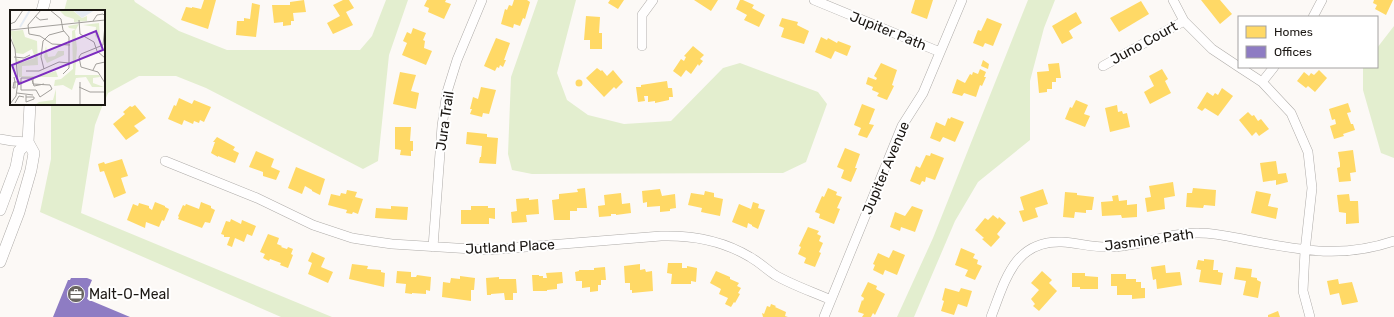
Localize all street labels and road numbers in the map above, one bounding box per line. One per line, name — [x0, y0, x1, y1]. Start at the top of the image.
street label: Jupiter Path — [847, 8, 929, 54]
street label: Juno Court — [1108, 17, 1181, 68]
street label: Jura Trail — [432, 90, 458, 152]
street label: Jupiter Avenue — [859, 119, 913, 217]
street label: Jasmine Path — [1103, 225, 1195, 255]
street label: Jutland Place — [465, 236, 555, 258]

